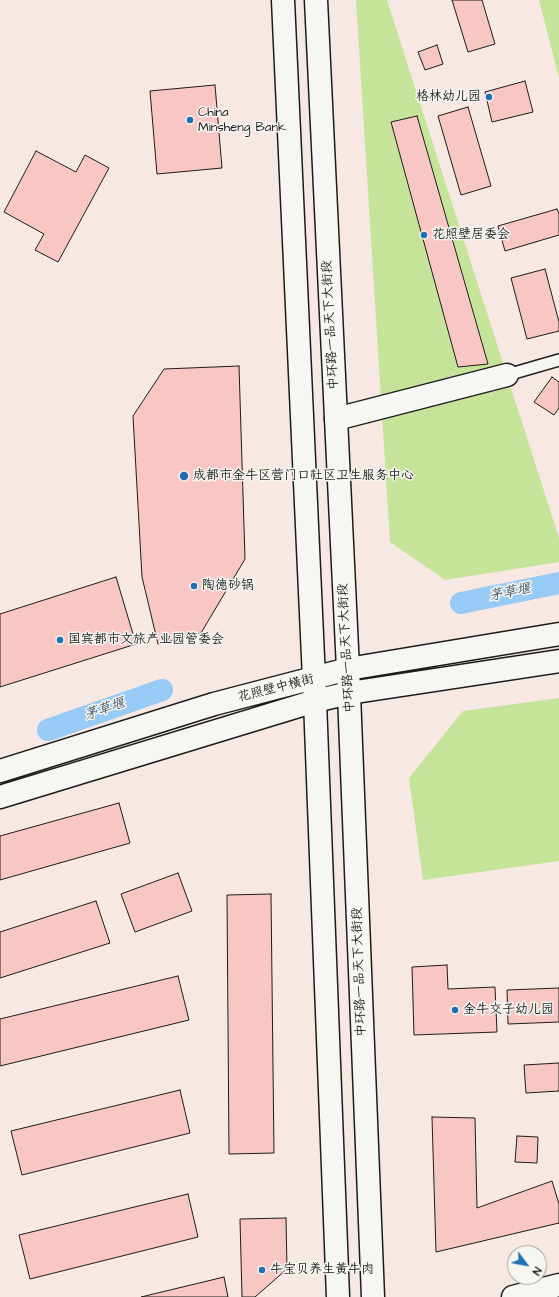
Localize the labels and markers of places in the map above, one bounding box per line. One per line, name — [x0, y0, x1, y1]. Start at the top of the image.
place label: 格林幼儿园 — [416, 89, 481, 105]
marker: 格林幼儿园 — [484, 92, 494, 102]
place label: China Minsheng Bank — [198, 105, 286, 136]
marker: China Minsheng Bank — [185, 115, 195, 125]
place label: 花照壁居委会 — [432, 227, 510, 243]
marker: 花照壁居委会 — [419, 230, 429, 240]
place label: 成都市金牛区营门口社区卫生服务中心 — [193, 468, 414, 484]
marker: 成都市金牛区营门口社区卫生服务中心 — [178, 470, 190, 482]
place label: 陶德砂锅 — [202, 578, 254, 594]
marker: 陶德砂锅 — [189, 581, 199, 591]
place label: 国宾都市文旅产业园管委会 — [68, 632, 224, 648]
marker: 国宾都市文旅产业园管委会 — [55, 635, 65, 645]
place label: 金牛交子幼儿园 — [463, 1002, 554, 1018]
marker: 金牛交子幼儿园 — [450, 1005, 460, 1015]
place label: 牛宝贝养生黄牛肉 — [270, 1262, 374, 1278]
marker: 牛宝贝养生黄牛肉 — [257, 1265, 267, 1275]

